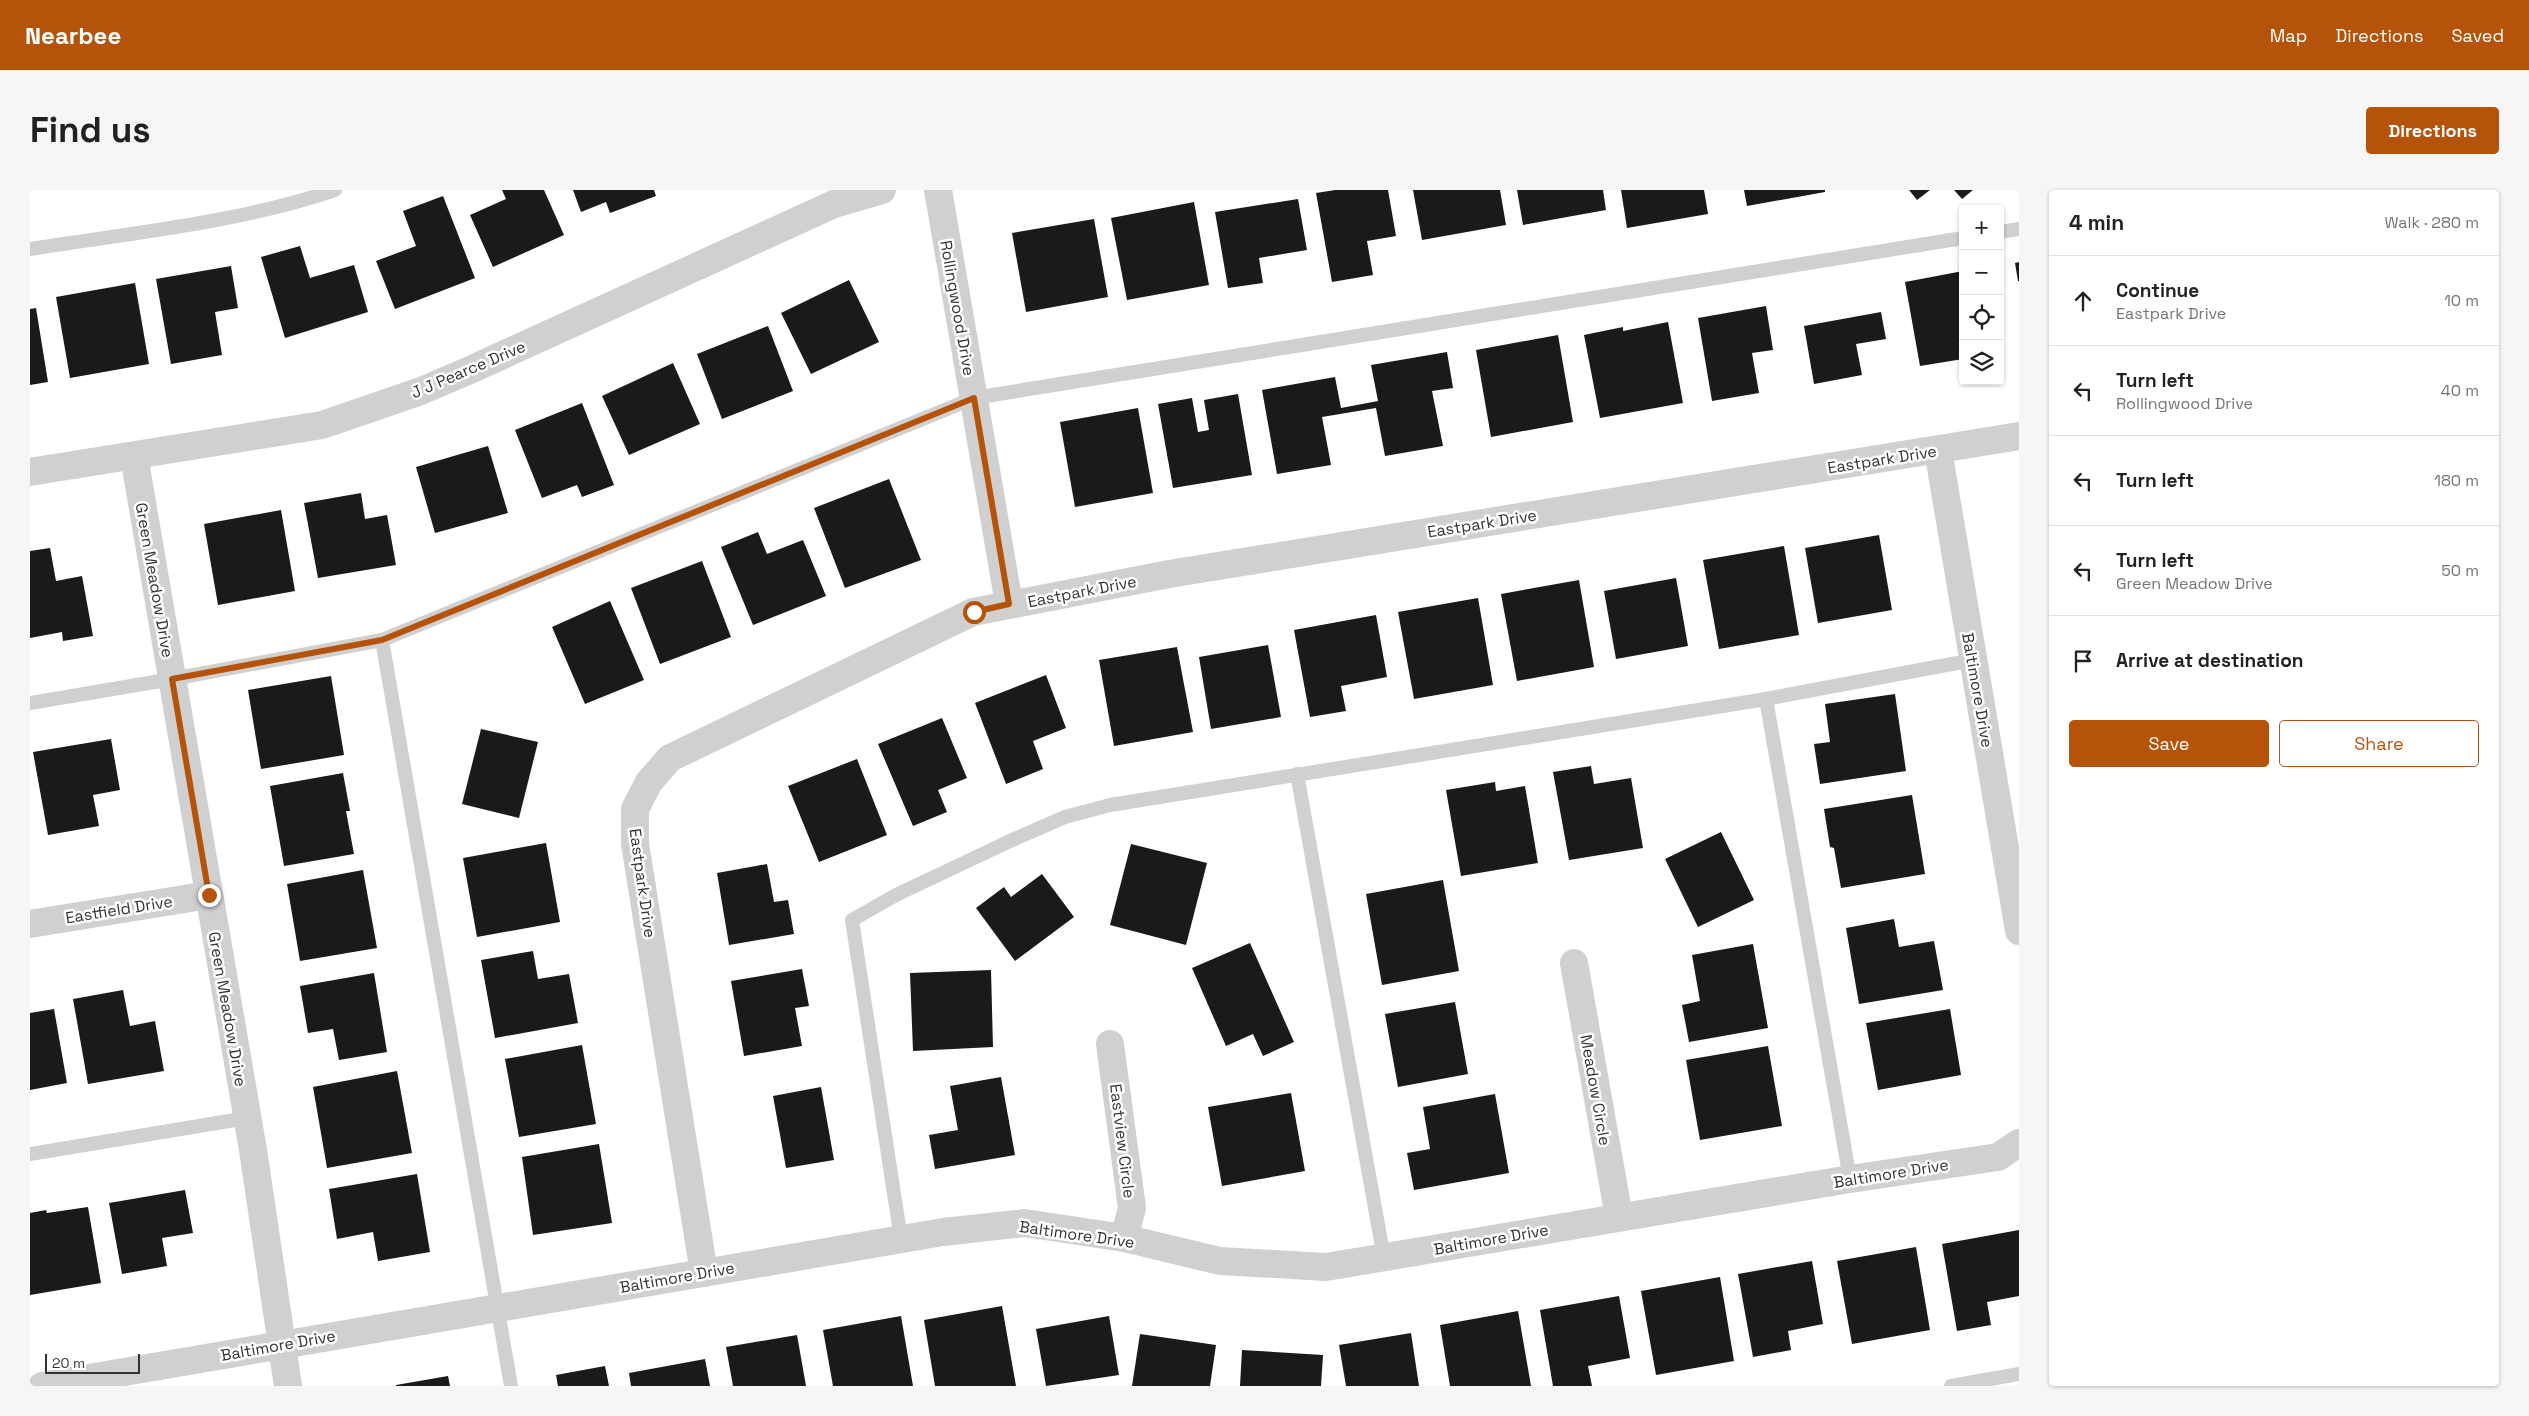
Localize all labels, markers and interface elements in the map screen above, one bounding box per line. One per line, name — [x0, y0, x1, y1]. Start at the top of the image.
text: Nearbee — [25, 20, 121, 51]
text: Map — [2270, 24, 2307, 47]
text: Directions — [2335, 24, 2424, 47]
text: Saved — [2452, 24, 2504, 47]
button: Directions — [2366, 107, 2499, 154]
text: Find us — [30, 108, 151, 152]
map controls — [1959, 205, 2004, 385]
button: + — [1959, 205, 2004, 250]
text: 4 min — [2069, 209, 2124, 236]
text: Walk · 280 m — [2384, 212, 2479, 233]
street label: Rollingwood Drive — [935, 239, 980, 377]
button: − — [1959, 250, 2004, 295]
text: Continue — [2116, 278, 2199, 303]
icon: ahead — [2069, 287, 2097, 315]
text: 10 m — [2444, 290, 2479, 311]
button: locate — [1959, 295, 2004, 340]
text: Eastpark Drive — [2116, 303, 2226, 324]
street label: J J Pearce Drive — [408, 336, 529, 403]
button: layers — [1959, 340, 2004, 385]
text: Turn left — [2116, 368, 2194, 393]
icon: left — [2069, 377, 2097, 405]
text: 40 m — [2441, 380, 2479, 401]
text: Rollingwood Drive — [2116, 393, 2253, 414]
street label: Eastpark Drive — [1826, 440, 1938, 478]
icon: left — [2069, 467, 2097, 495]
text: Turn left — [2116, 468, 2194, 493]
text: 180 m — [2434, 470, 2479, 491]
street label: Green Meadow Drive — [131, 501, 178, 659]
street label: Eastpark Drive — [1426, 504, 1538, 542]
text: Turn left — [2116, 548, 2194, 573]
icon: left — [2069, 557, 2097, 585]
text: 50 m — [2441, 560, 2479, 581]
street label: Eastpark Drive — [1026, 571, 1138, 612]
text: Green Meadow Drive — [2116, 573, 2273, 594]
route start — [963, 601, 986, 624]
street label: Baltimore Drive — [1957, 631, 1998, 749]
icon: arrive — [2069, 647, 2097, 675]
text: Arrive at destination — [2116, 648, 2304, 673]
button: Save — [2069, 720, 2269, 767]
button: Share — [2279, 720, 2479, 767]
street label: Eastpark Drive — [624, 827, 661, 939]
route end — [198, 884, 221, 907]
street label: Eastfield Drive — [64, 891, 174, 928]
street label: Green Meadow Drive — [204, 930, 251, 1088]
street label: Meadow Circle — [1575, 1033, 1616, 1147]
street label: Eastview Circle — [1105, 1082, 1140, 1200]
street label: Baltimore Drive — [1832, 1154, 1950, 1193]
street label: Baltimore Drive — [1018, 1216, 1136, 1253]
street label: Baltimore Drive — [1432, 1219, 1550, 1260]
street label: Baltimore Drive — [618, 1257, 736, 1298]
street label: Baltimore Drive — [219, 1325, 337, 1366]
scale bar — [45, 1351, 140, 1374]
text: 20 m — [52, 1354, 85, 1372]

